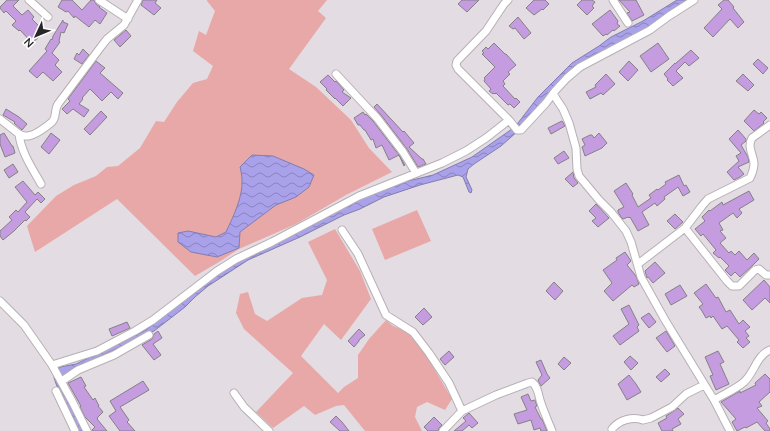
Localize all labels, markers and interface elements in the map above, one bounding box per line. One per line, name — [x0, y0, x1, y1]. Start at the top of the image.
north arrow — [16, 16, 56, 56]
text: N — [21, 34, 37, 51]

